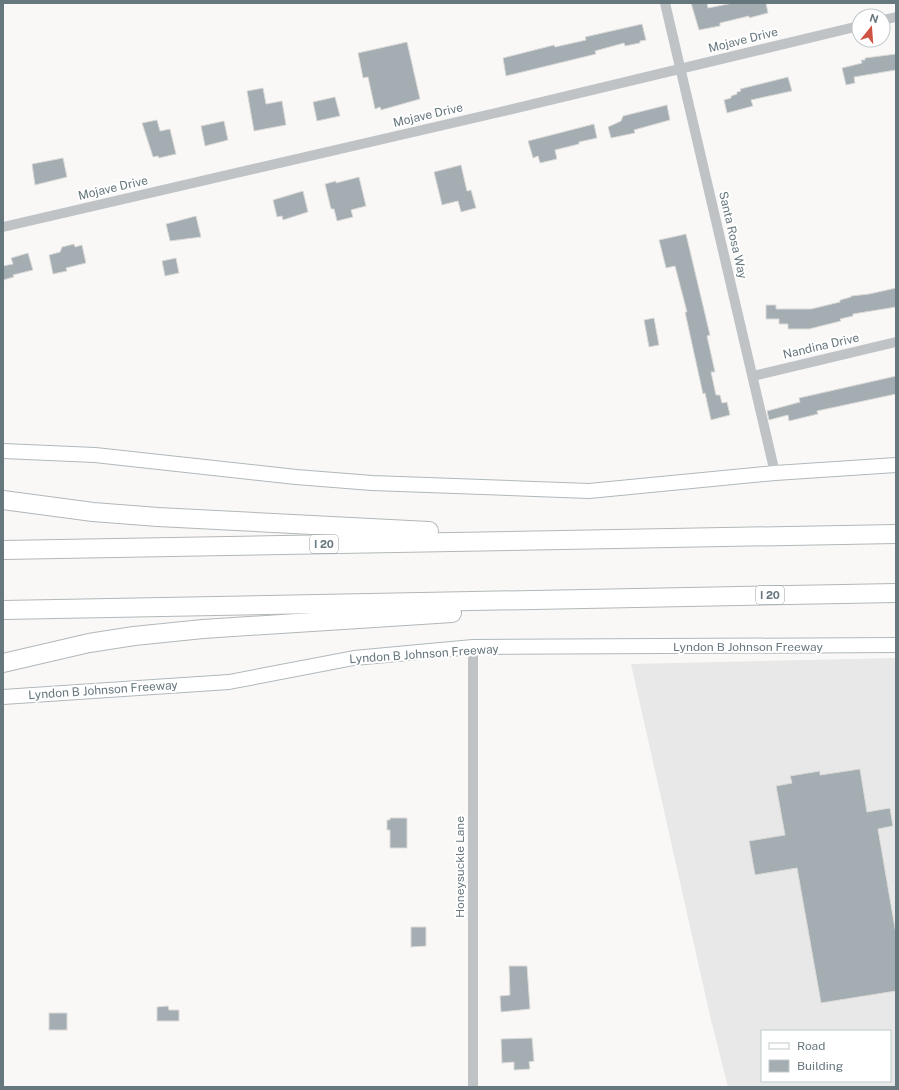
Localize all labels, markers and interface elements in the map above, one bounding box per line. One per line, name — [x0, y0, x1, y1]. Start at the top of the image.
north arrow — [851, 8, 891, 48]
text: N — [868, 11, 880, 25]
street label: Mojave Drive — [707, 25, 779, 55]
street label: Mojave Drive — [392, 100, 464, 130]
street label: Mojave Drive — [77, 173, 149, 203]
street label: Santa Rosa Way — [716, 190, 750, 281]
street label: Nandina Drive — [781, 330, 861, 362]
road number: I 20 — [310, 535, 338, 553]
road number: I 20 — [756, 586, 784, 604]
street label: Lyndon B Johnson Freeway — [673, 640, 823, 654]
street label: Lyndon B Johnson Freeway — [349, 642, 500, 666]
street label: Lyndon B Johnson Freeway — [28, 678, 179, 702]
street label: Honeysuckle Lane — [453, 816, 467, 918]
legend — [761, 1030, 891, 1082]
text: Road — [797, 1039, 825, 1053]
text: Building — [797, 1059, 843, 1073]

